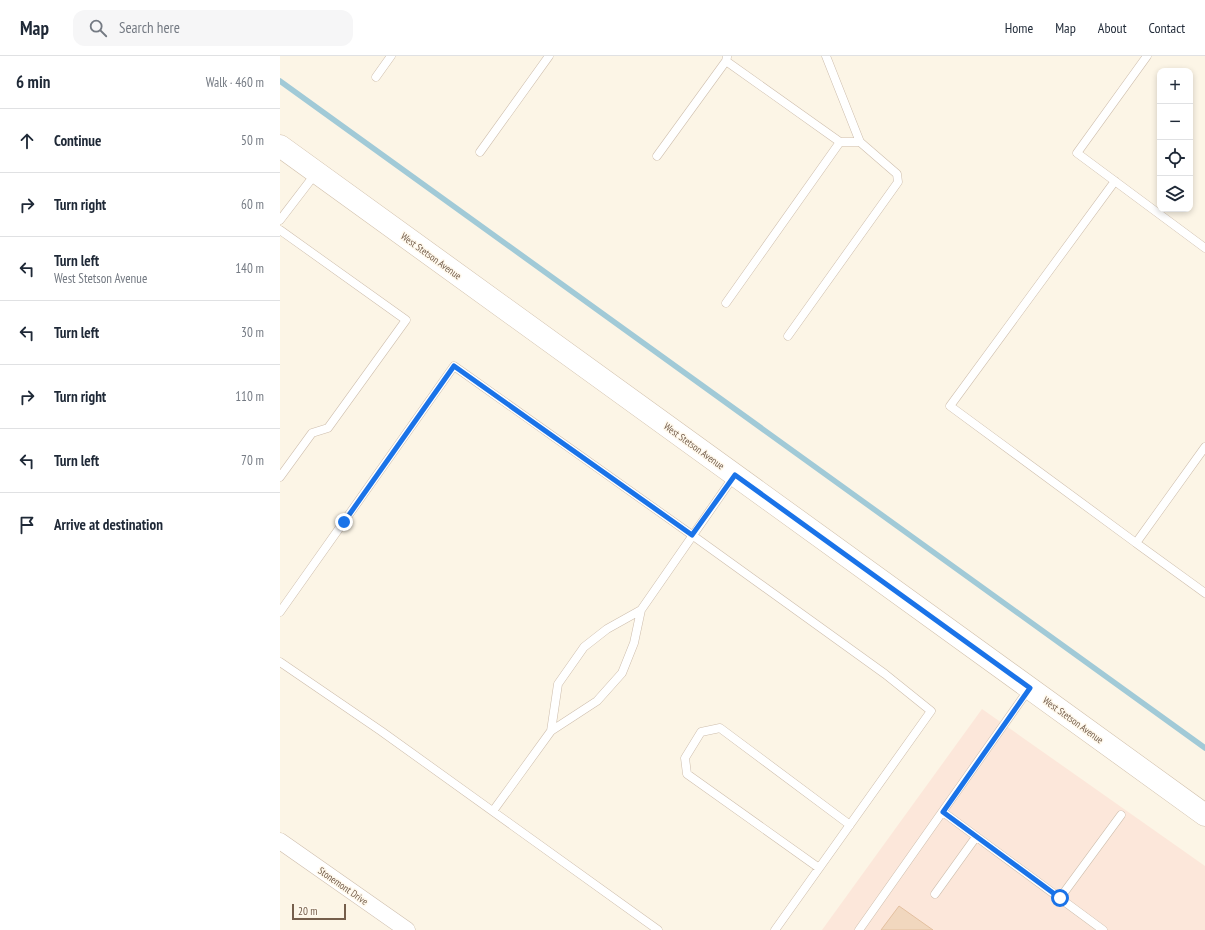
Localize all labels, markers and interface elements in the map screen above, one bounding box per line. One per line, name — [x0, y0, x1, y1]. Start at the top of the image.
search box — [73, 10, 353, 46]
text: Map — [20, 16, 49, 40]
icon: search — [87, 17, 109, 39]
text: Search here — [119, 18, 180, 37]
text: Home — [1005, 19, 1033, 37]
text: Map — [1055, 19, 1076, 37]
text: About — [1098, 19, 1127, 37]
text: Contact — [1149, 19, 1185, 37]
map controls — [1157, 68, 1193, 212]
button: + — [1157, 68, 1193, 104]
text: 6 min — [16, 71, 50, 93]
text: Walk · 460 m — [206, 74, 264, 91]
button: − — [1157, 104, 1193, 140]
icon: ahead — [16, 130, 38, 152]
text: Continue — [54, 131, 101, 150]
text: 50 m — [241, 132, 264, 149]
button: locate — [1157, 140, 1193, 176]
button: layers — [1157, 176, 1193, 212]
icon: right — [16, 194, 38, 216]
text: Turn right — [54, 195, 106, 214]
text: 60 m — [241, 196, 264, 213]
street label: West Stetson Avenue — [398, 230, 464, 282]
text: Turn left — [54, 251, 99, 270]
icon: left — [16, 258, 38, 280]
text: 140 m — [235, 260, 264, 277]
text: West Stetson Avenue — [54, 270, 147, 287]
icon: left — [16, 322, 38, 344]
text: Turn left — [54, 323, 99, 342]
text: 30 m — [241, 324, 264, 341]
icon: right — [16, 386, 38, 408]
text: Turn right — [54, 387, 106, 406]
text: 110 m — [235, 388, 264, 405]
street label: West Stetson Avenue — [661, 420, 727, 472]
icon: left — [16, 450, 38, 472]
text: Turn left — [54, 451, 99, 470]
text: 70 m — [241, 452, 264, 469]
route end — [335, 513, 353, 531]
icon: arrive — [16, 514, 38, 536]
text: Arrive at destination — [54, 515, 163, 534]
street label: West Stetson Avenue — [1040, 694, 1106, 746]
street label: Stonemont Drive — [315, 864, 371, 908]
route start — [1051, 889, 1069, 907]
scale bar — [292, 902, 346, 921]
text: 20 m — [298, 904, 317, 918]

